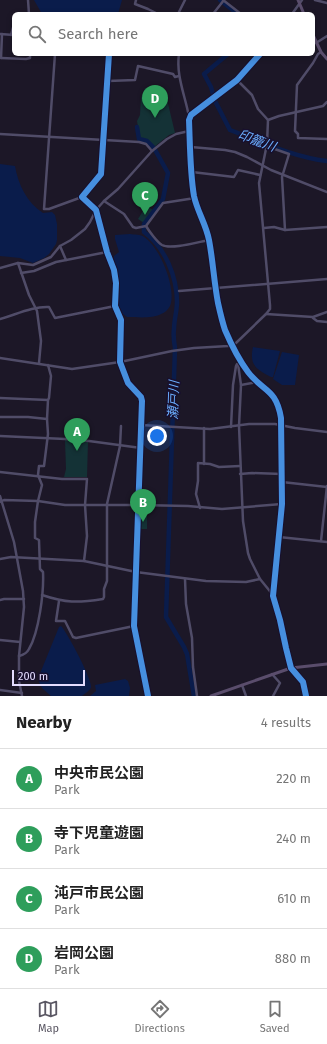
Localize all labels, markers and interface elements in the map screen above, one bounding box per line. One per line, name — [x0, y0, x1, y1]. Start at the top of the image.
search box — [12, 12, 315, 56]
icon: search — [26, 23, 48, 45]
text: Search here — [58, 25, 138, 43]
pin: D — [142, 85, 168, 118]
water label: 印籠川 — [236, 127, 280, 155]
pin: C — [132, 182, 158, 215]
water label: 瀬戸川 — [165, 378, 182, 420]
pin: A — [64, 418, 90, 451]
your location — [147, 426, 167, 446]
pin: B — [130, 489, 156, 522]
scale bar — [12, 668, 85, 687]
text: 200 m — [18, 670, 48, 683]
text: Nearby — [16, 712, 71, 733]
text: 4 results — [261, 715, 311, 730]
text: 中央市民公園 — [54, 764, 144, 782]
text: A — [25, 771, 33, 786]
text: 220 m — [276, 771, 311, 786]
text: Park — [54, 782, 80, 797]
text: 寺下児童遊園 — [54, 824, 144, 842]
text: B — [25, 831, 33, 846]
text: 240 m — [276, 831, 311, 846]
text: Park — [54, 842, 80, 857]
text: 沌戸市民公園 — [54, 884, 144, 902]
text: C — [25, 891, 33, 906]
text: 610 m — [277, 891, 311, 906]
text: Park — [54, 902, 80, 917]
text: 岩岡公園 — [54, 944, 114, 962]
text: D — [25, 951, 33, 966]
text: 880 m — [275, 951, 311, 966]
text: Park — [54, 962, 80, 977]
tab: Map — [37, 998, 59, 1035]
tab: Directions — [134, 998, 185, 1035]
tab: Saved — [260, 998, 290, 1035]

